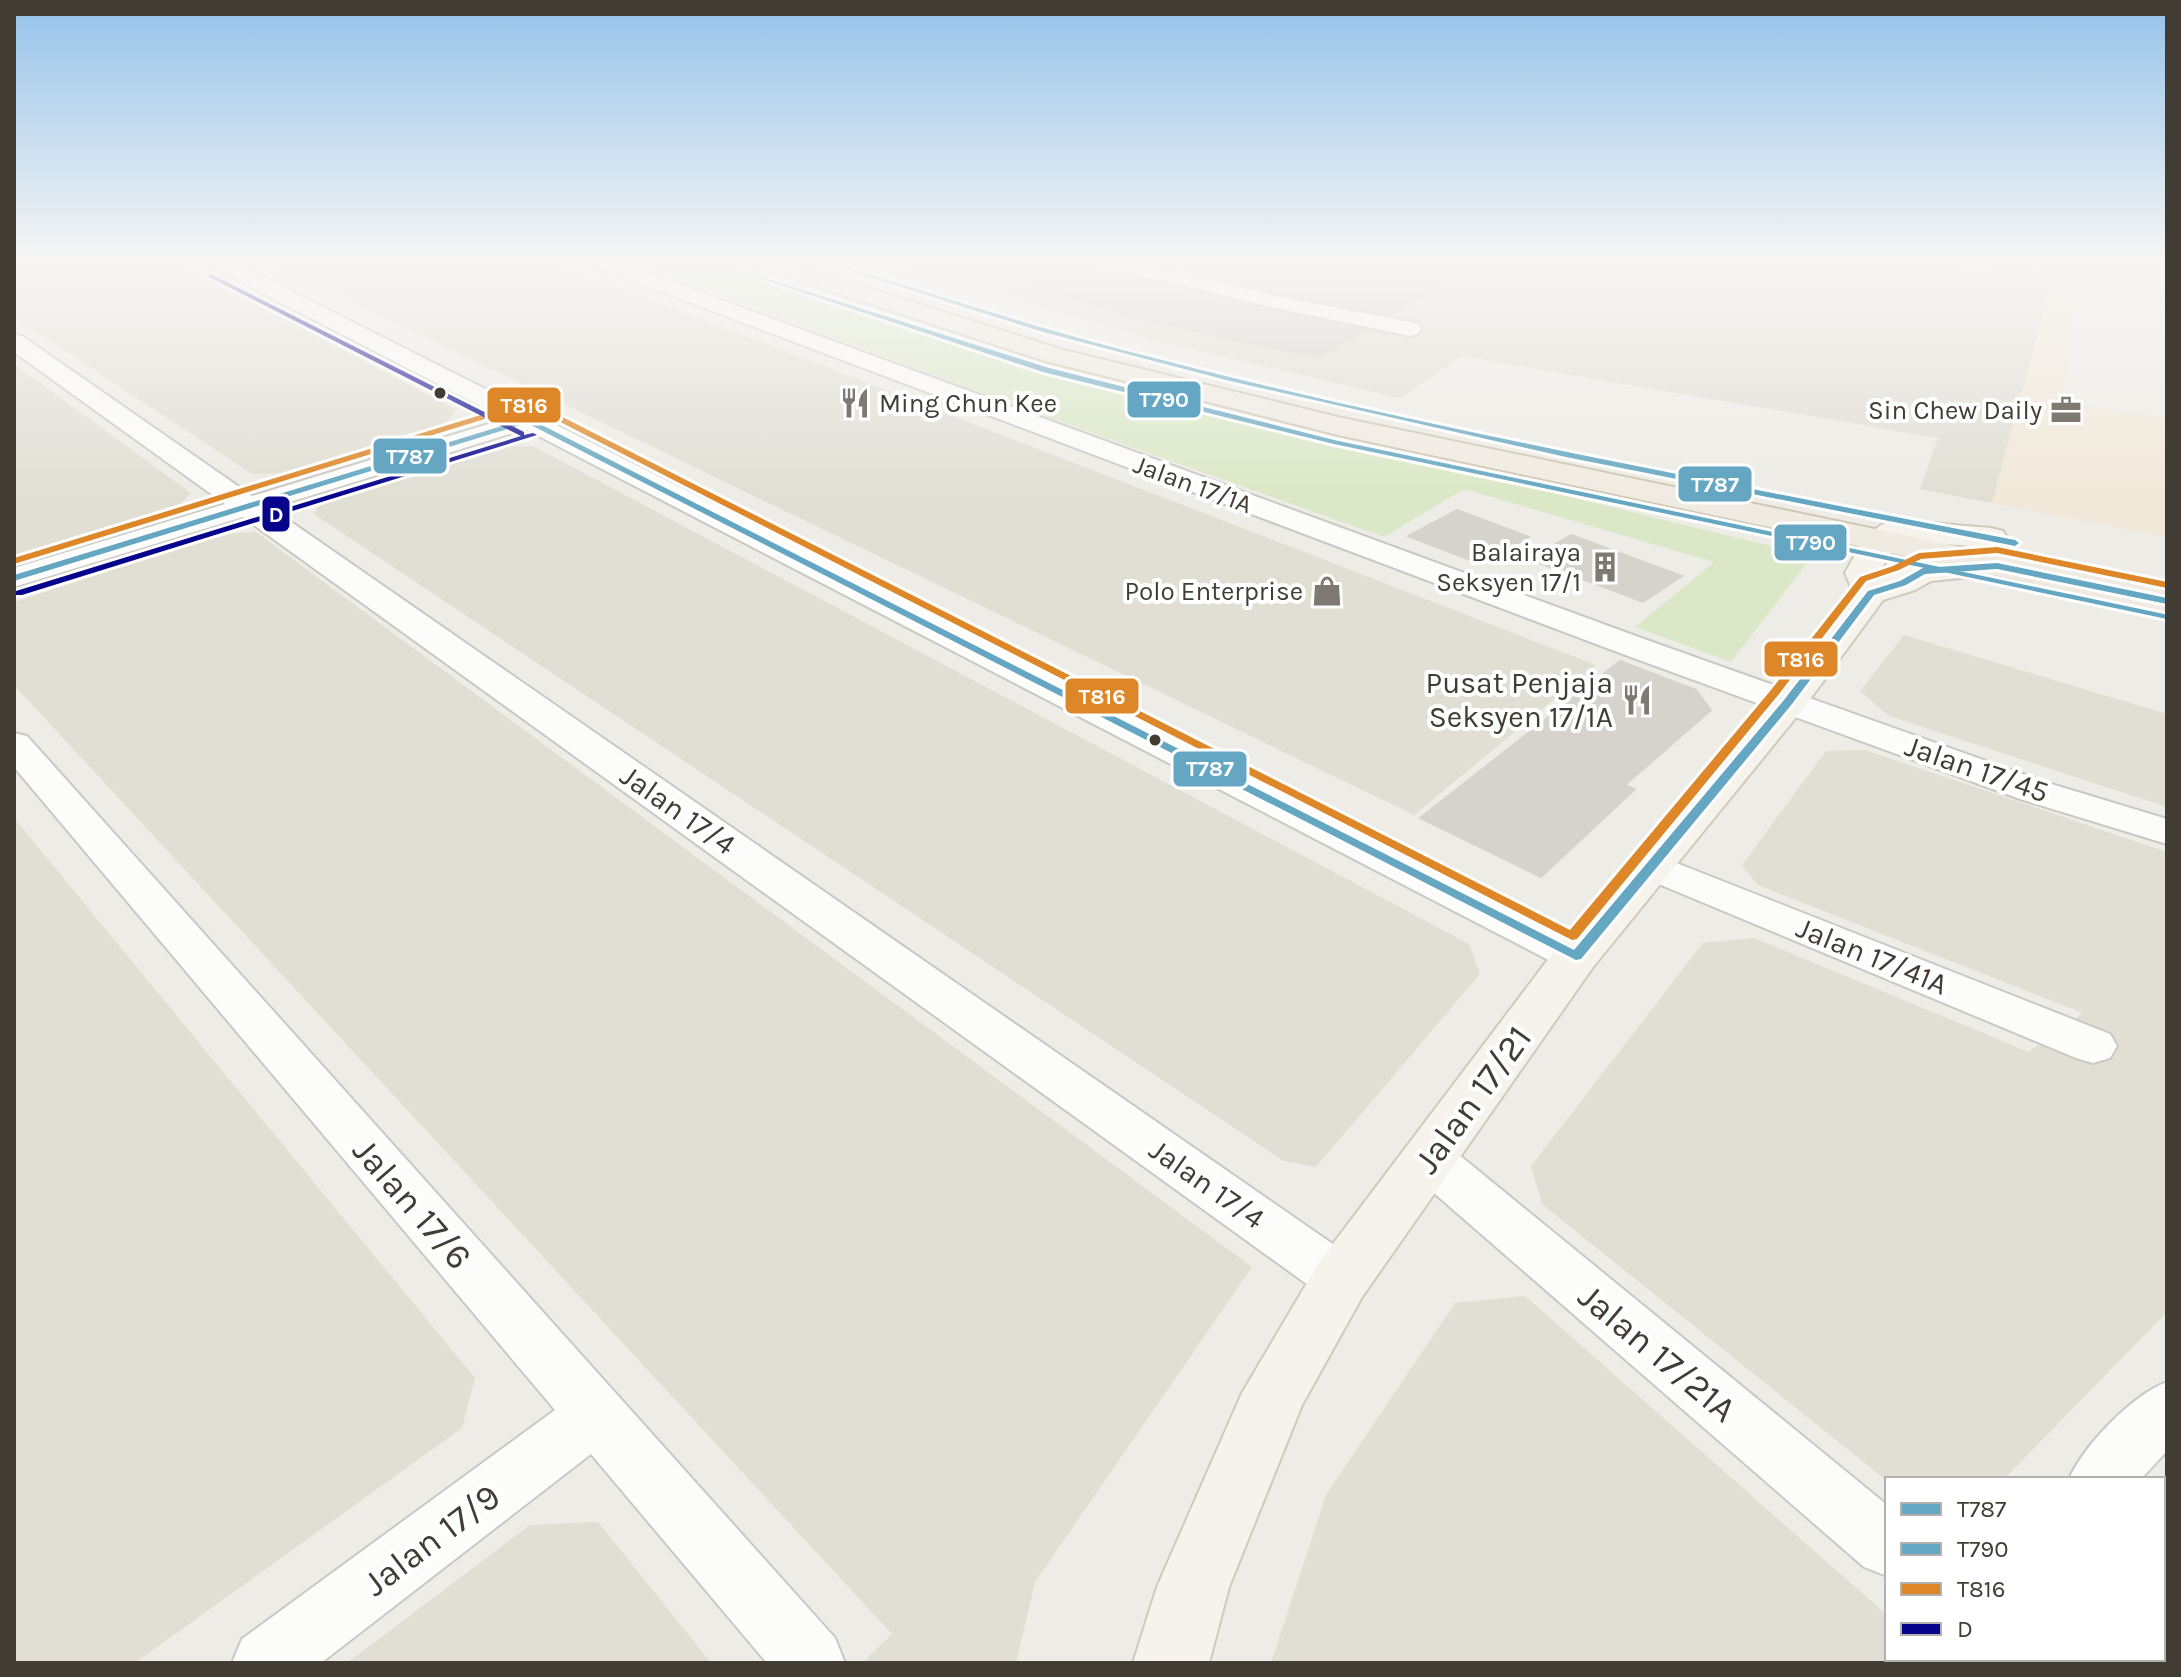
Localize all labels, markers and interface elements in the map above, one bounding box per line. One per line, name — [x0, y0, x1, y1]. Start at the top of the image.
line badge: T790 — [1126, 380, 1202, 419]
unlabelled marker — [432, 385, 448, 401]
line badge: T816 — [486, 386, 562, 424]
restaurant icon: Ming Chun Kee — [838, 386, 872, 420]
text: T790 — [1139, 387, 1189, 413]
place label: Ming Chun Kee — [879, 388, 1057, 419]
text: T816 — [500, 393, 548, 419]
office icon: Sin Chew Daily — [2049, 393, 2083, 427]
place label: Sin Chew Daily — [1868, 395, 2042, 426]
line badge: T787 — [372, 437, 448, 475]
text: T787 — [386, 444, 434, 470]
street label: Jalan 17/1A — [1129, 449, 1256, 520]
line badge: T787 — [1677, 465, 1753, 503]
text: T787 — [1691, 472, 1739, 498]
line badge: D — [261, 495, 291, 533]
text: D — [268, 502, 284, 528]
line badge: T790 — [1773, 523, 1848, 562]
text: T790 — [1786, 530, 1836, 556]
place label: Balairaya Seksyen 17/1 — [1436, 537, 1581, 598]
building icon: Balairaya Seksyen 17/1 — [1588, 550, 1622, 584]
shop icon: Polo Enterprise — [1310, 574, 1344, 608]
place label: Polo Enterprise — [1125, 576, 1303, 607]
line badge: T816 — [1763, 640, 1839, 678]
text: T816 — [1777, 647, 1825, 673]
place label: Pusat Penjaja Seksyen 17/1A — [1426, 665, 1613, 735]
line badge: T816 — [1064, 677, 1140, 715]
restaurant icon: Pusat Penjaja Seksyen 17/1A — [1620, 683, 1654, 717]
text: T816 — [1078, 684, 1126, 710]
street label: Jalan 17/45 — [1901, 728, 2053, 810]
unlabelled marker — [1147, 732, 1163, 748]
line badge: T787 — [1172, 750, 1248, 788]
text: T787 — [1186, 756, 1234, 782]
street label: Jalan 17/4 — [613, 757, 743, 863]
street label: Jalan 17/41A — [1791, 909, 1953, 1003]
street label: Jalan 17/21 — [1405, 1018, 1540, 1181]
street label: Jalan 17/6 — [344, 1130, 480, 1278]
street label: Jalan 17/4 — [1142, 1131, 1272, 1237]
street label: Jalan 17/21A — [1570, 1275, 1745, 1431]
street label: Jalan 17/9 — [355, 1475, 508, 1605]
legend — [1885, 1477, 2165, 1661]
text: T787 — [1957, 1495, 2006, 1523]
text: T790 — [1957, 1535, 2008, 1563]
text: T816 — [1957, 1575, 2005, 1603]
text: D — [1957, 1615, 1973, 1643]

